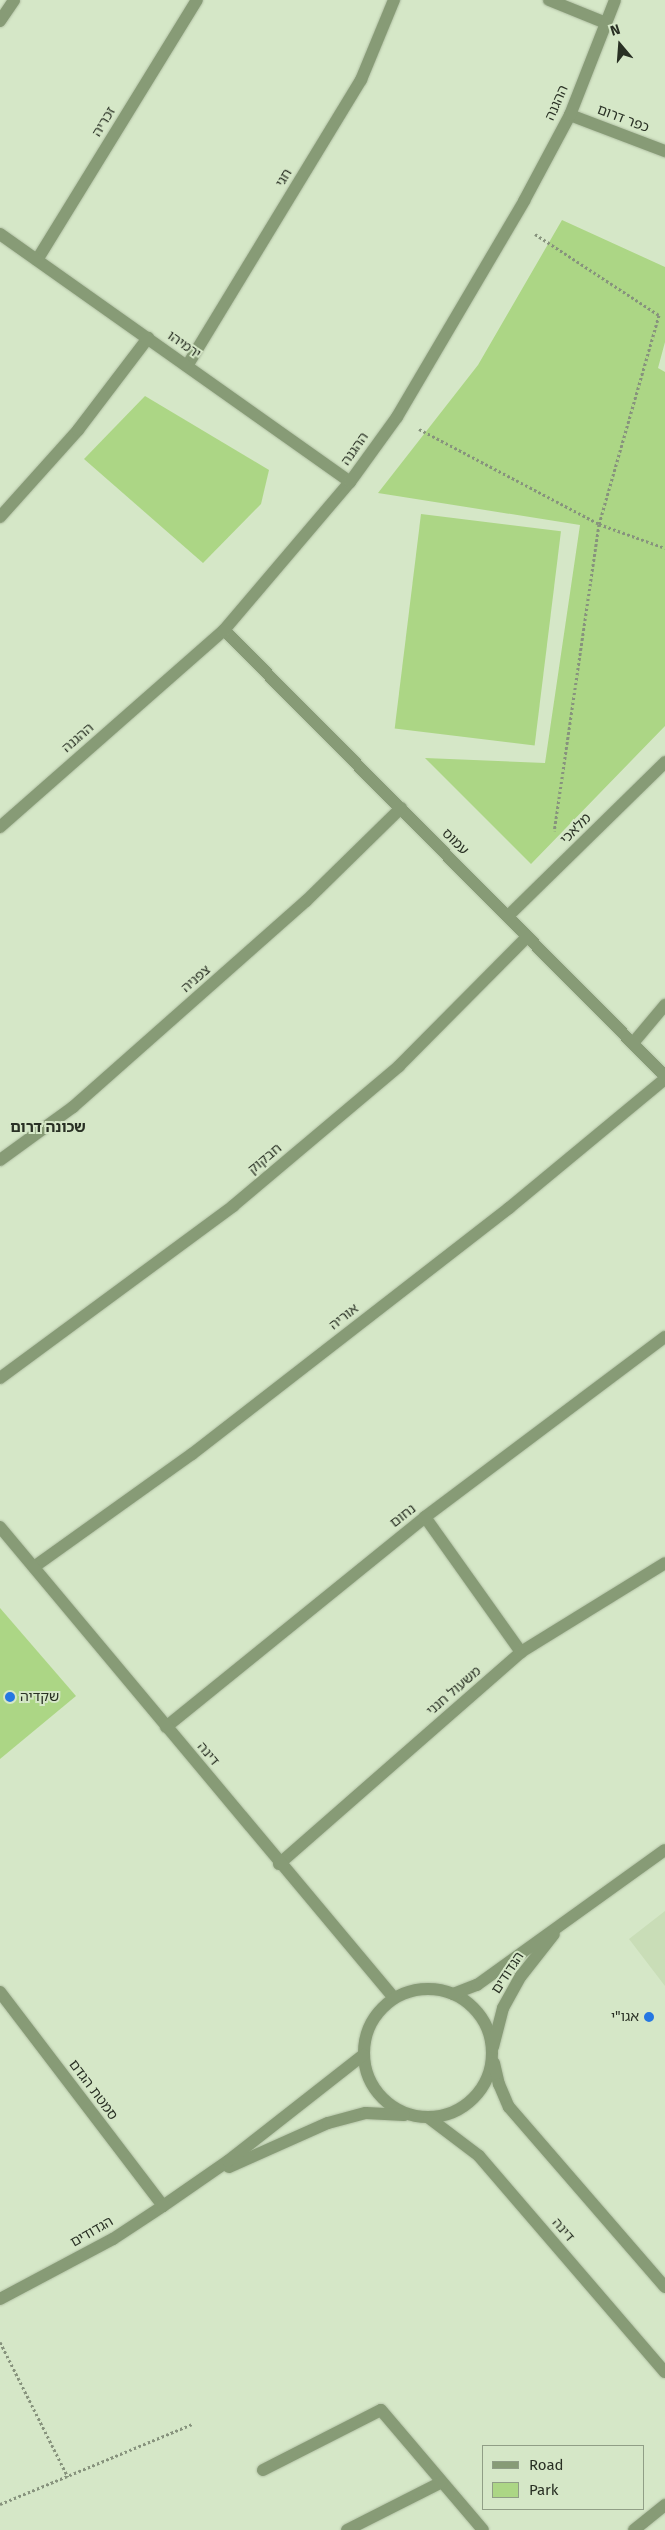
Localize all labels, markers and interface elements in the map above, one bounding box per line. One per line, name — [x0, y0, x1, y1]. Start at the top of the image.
north arrow — [595, 20, 645, 70]
text: N — [608, 21, 622, 40]
street label: ההגנה — [542, 83, 572, 123]
street label: כפר דרום — [595, 101, 651, 137]
street label: זכריה — [89, 104, 119, 140]
street label: חגי — [272, 166, 296, 190]
street label: ירמיהו — [164, 327, 204, 363]
street label: ההגנה — [338, 429, 372, 469]
street label: ההגנה — [59, 720, 97, 756]
street label: מלאכי — [557, 810, 595, 848]
street label: עמוס — [438, 825, 472, 859]
street label: צפניה — [178, 962, 214, 996]
district label: שכונה דרום — [10, 1119, 86, 1137]
street label: חבקוק — [245, 1140, 285, 1178]
street label: אוריה — [326, 1300, 362, 1334]
street label: נחום — [387, 1501, 419, 1531]
street label: משעול חנני — [423, 1663, 485, 1719]
place label: שקדיה — [20, 1689, 59, 1705]
marker: שקדיה — [4, 1691, 16, 1703]
street label: דינה — [193, 1739, 223, 1769]
street label: הגדודים — [488, 1949, 528, 1997]
place label: אגו"י — [611, 2009, 639, 2025]
marker: אגו"י — [643, 2011, 655, 2023]
street label: סמטת הגדם — [65, 2056, 121, 2124]
street label: הגדודים — [68, 2213, 116, 2251]
street label: דינה — [548, 2215, 578, 2245]
legend — [482, 2445, 645, 2510]
text: Road — [529, 2456, 564, 2474]
text: Park — [529, 2481, 559, 2499]

